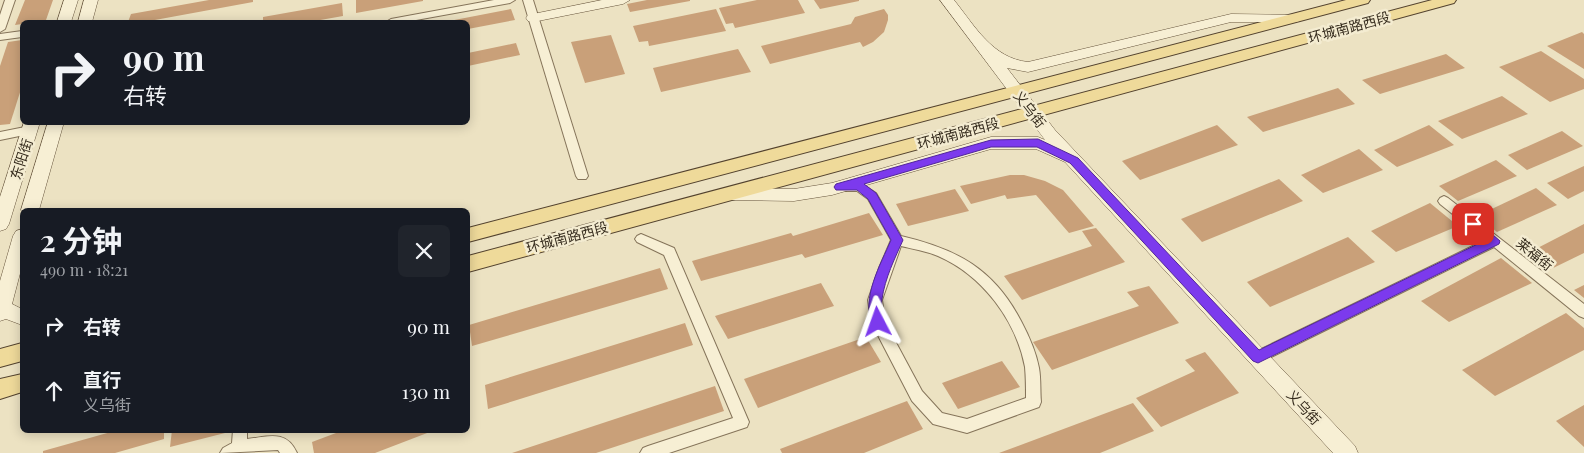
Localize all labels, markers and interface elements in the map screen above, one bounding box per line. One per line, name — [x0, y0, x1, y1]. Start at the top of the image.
street label: 环城南路西段 — [1306, 7, 1392, 47]
text: 90 m — [123, 33, 205, 80]
icon: right — [40, 40, 105, 105]
text: 右转 — [123, 80, 167, 110]
street label: 义乌街 — [1010, 87, 1050, 131]
street label: 环城南路西段 — [915, 113, 1001, 153]
street label: 东阳街 — [5, 136, 37, 182]
pin — [1452, 203, 1494, 245]
icon: arrive — [1459, 210, 1487, 238]
street label: 环城南路西段 — [524, 217, 610, 257]
text: 2 分钟 — [40, 220, 122, 260]
button: close — [398, 225, 450, 277]
street label: 莱福街 — [1513, 233, 1557, 275]
text: 490 m · 18:21 — [40, 259, 128, 280]
position arrow — [851, 295, 903, 347]
icon: right — [40, 312, 68, 340]
text: 右转 — [83, 313, 121, 339]
text: 90 m — [407, 313, 450, 339]
text: 直行 — [83, 366, 121, 392]
icon: ahead — [40, 377, 68, 405]
text: 130 m — [402, 378, 450, 404]
street label: 义乌街 — [1283, 385, 1325, 429]
text: 义乌街 — [83, 394, 131, 415]

